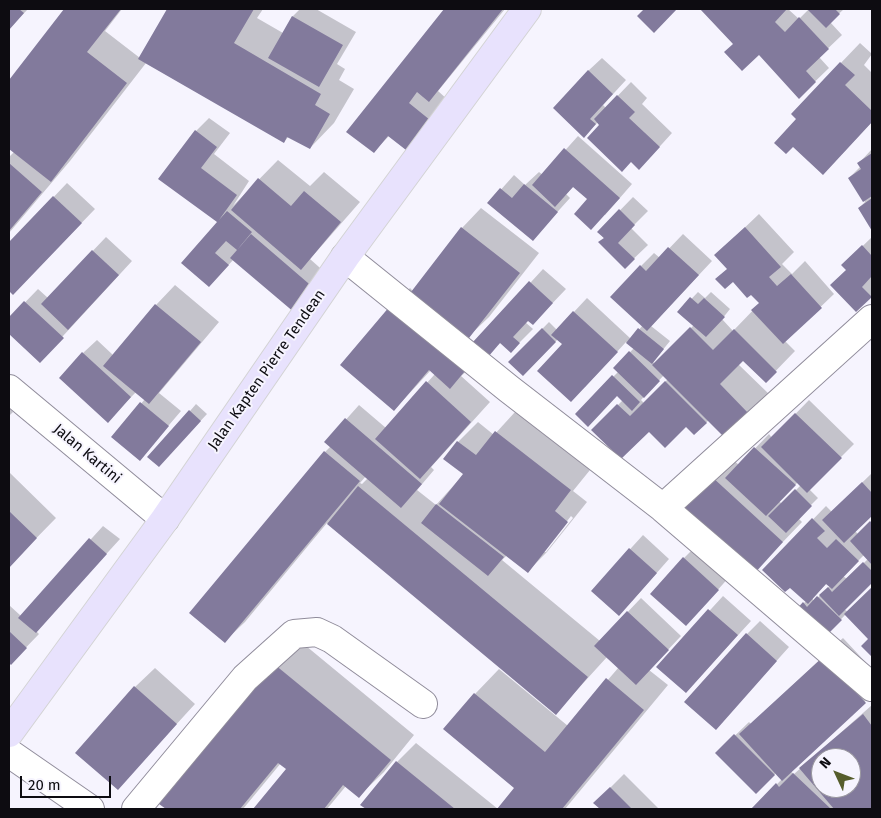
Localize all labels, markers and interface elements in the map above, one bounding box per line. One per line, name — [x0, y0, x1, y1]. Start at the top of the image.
street label: Jalan Kapten Pierre Tendean — [205, 286, 329, 454]
street label: Jalan Kartini — [49, 420, 125, 488]
north arrow — [811, 748, 861, 798]
text: N — [816, 754, 835, 772]
scale bar — [22, 766, 114, 798]
text: 20 m — [28, 776, 61, 794]

